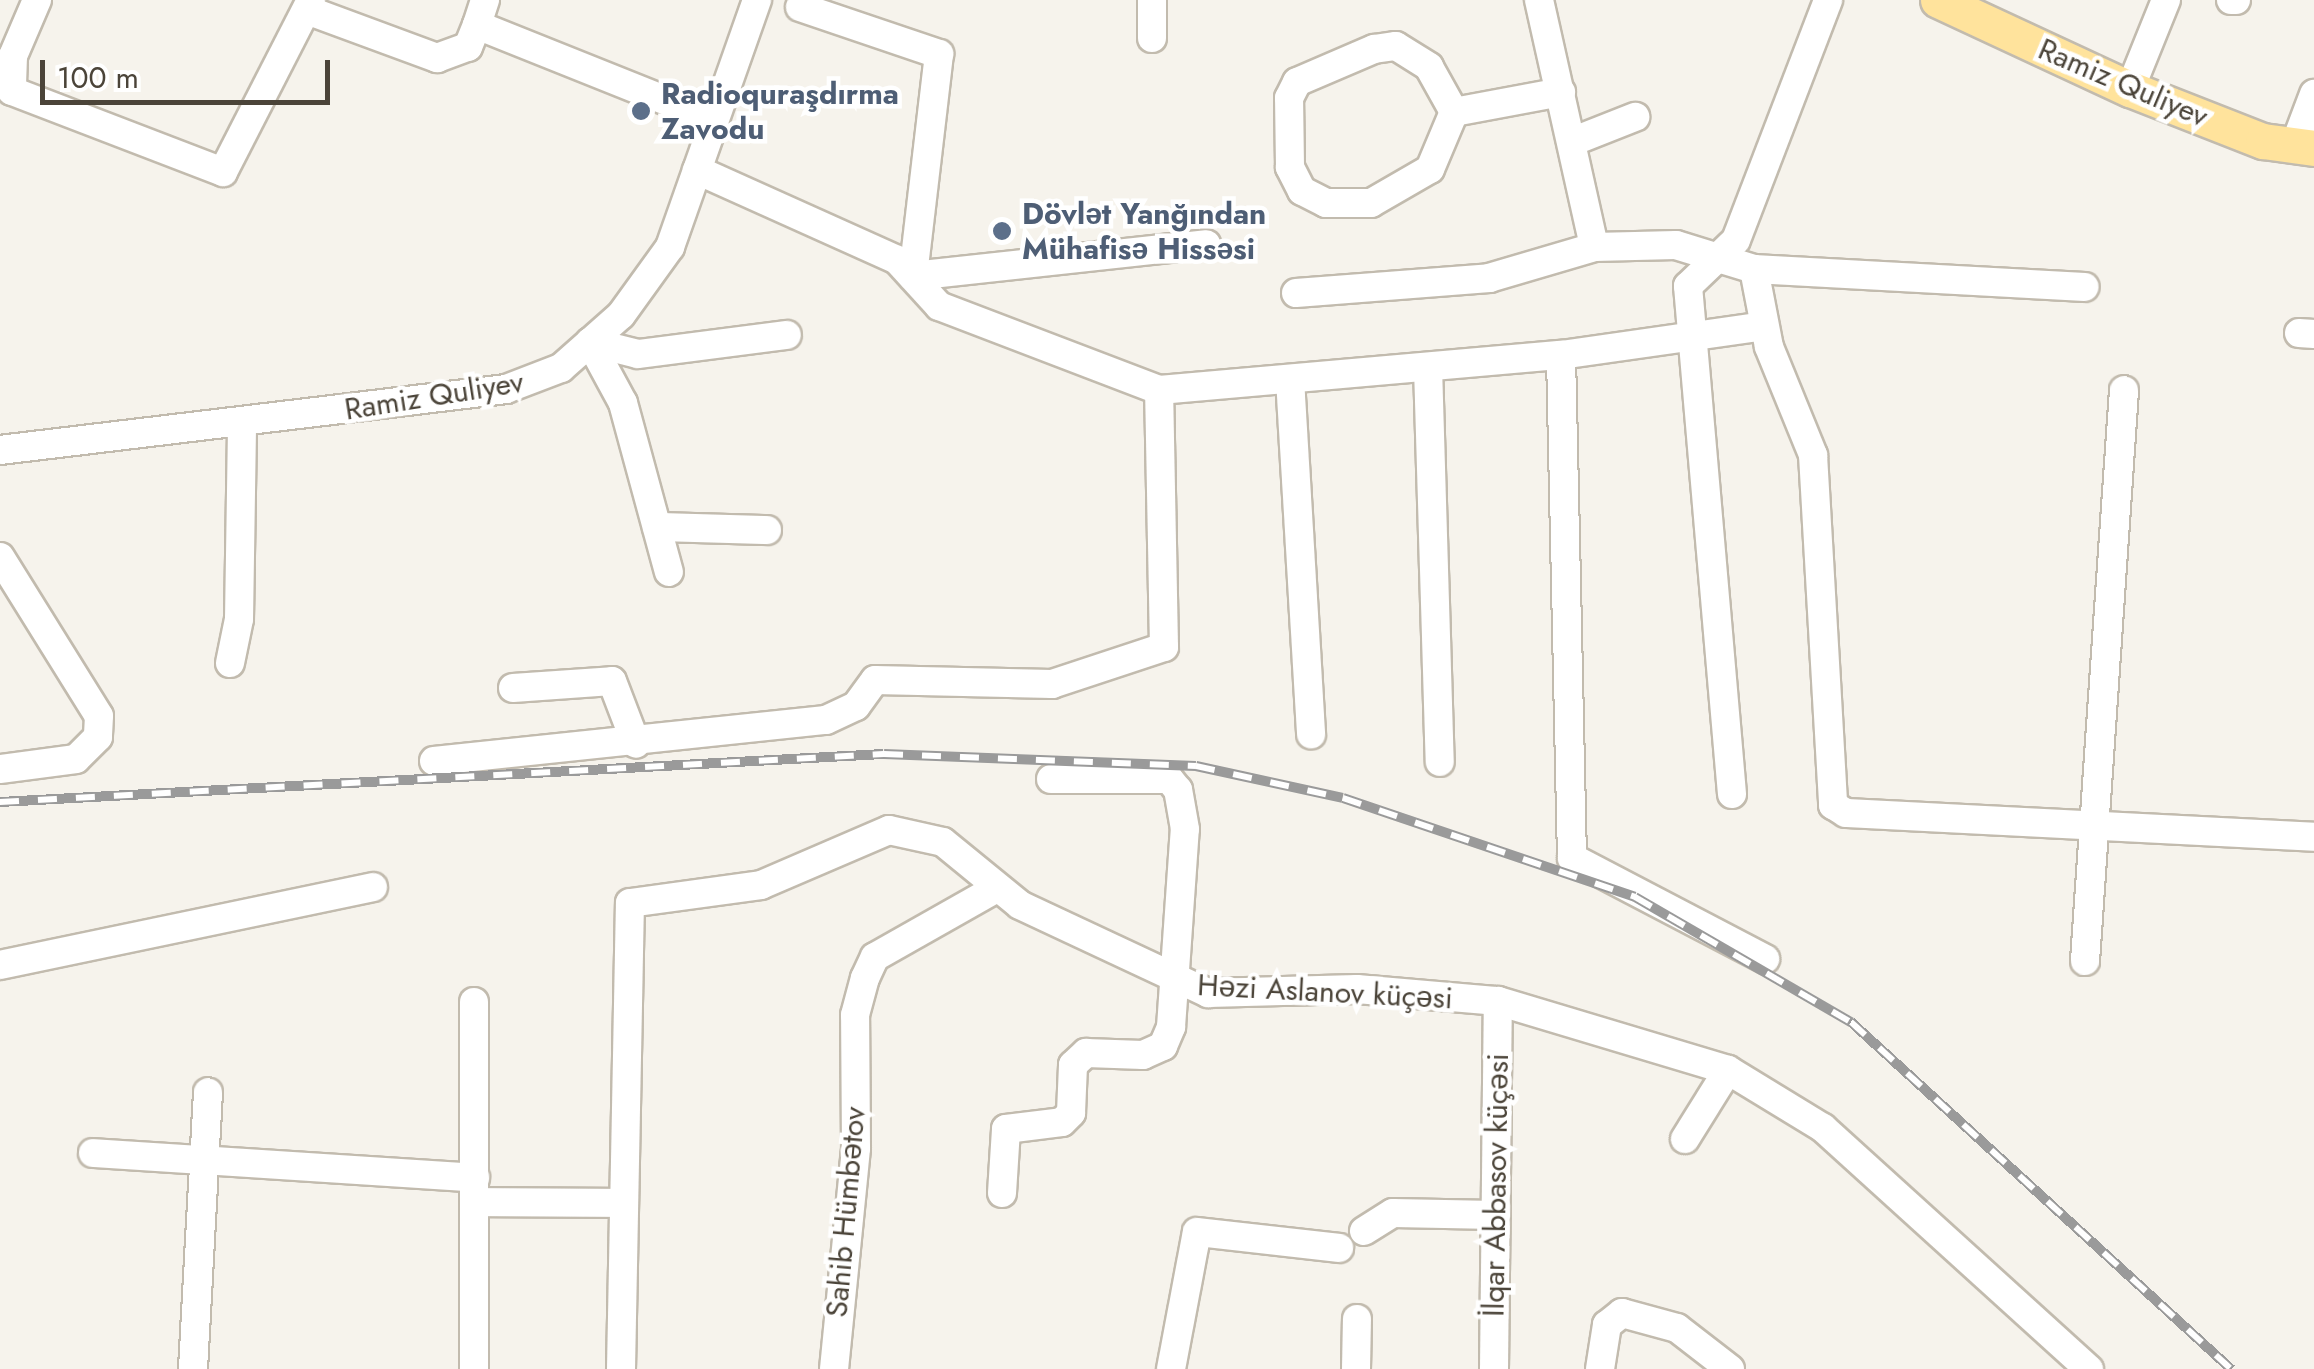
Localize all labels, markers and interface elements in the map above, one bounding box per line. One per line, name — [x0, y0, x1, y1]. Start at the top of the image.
street label: Ramiz Quliyev — [2033, 31, 2213, 135]
scale bar — [45, 40, 335, 102]
text: 100 m — [57, 56, 139, 99]
place label: Radioquraşdırma Zavodu — [661, 76, 899, 146]
marker: Radioquraşdırma Zavodu — [630, 100, 652, 122]
place label: Dövlət Yanğından Mühafisə Hissəsi — [1022, 196, 1266, 266]
marker: Dövlət Yanğından Mühafisə Hissəsi — [991, 220, 1013, 242]
street label: Ramiz Quliyev — [342, 364, 526, 428]
street label: Həzi Aslanov küçəsi — [1196, 967, 1454, 1017]
street label: İlqar Abbasov küçəsi — [1476, 1053, 1516, 1317]
street label: Sahib Hümbətov — [819, 1105, 873, 1319]

